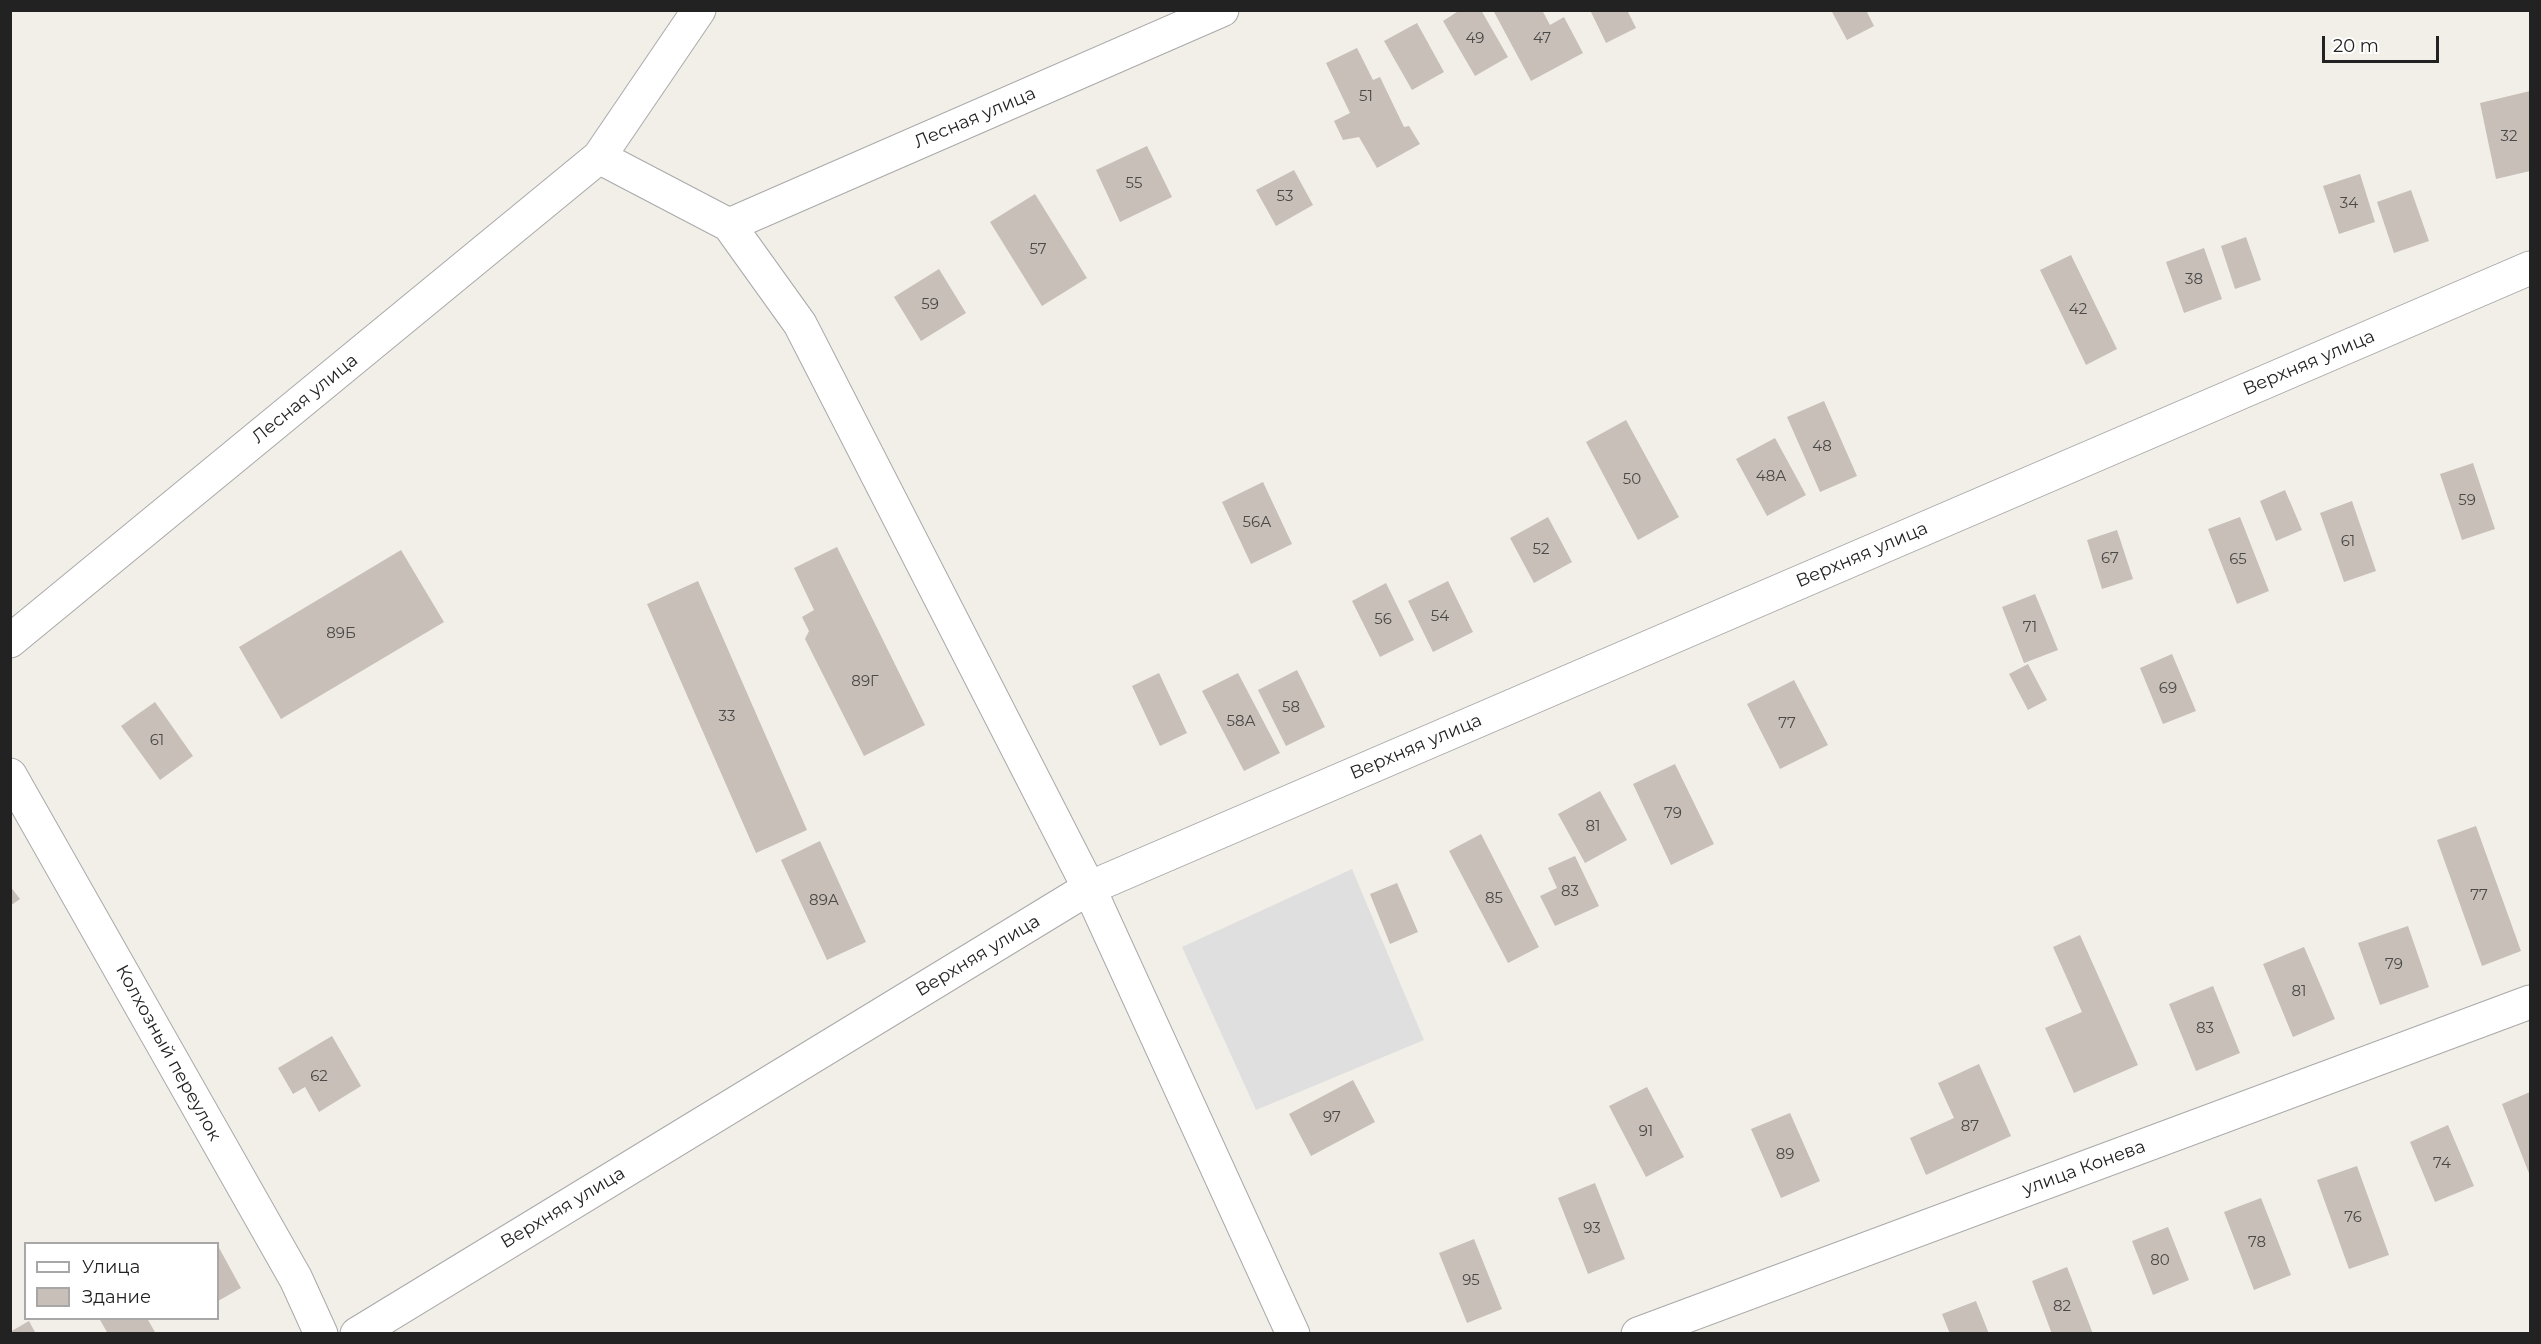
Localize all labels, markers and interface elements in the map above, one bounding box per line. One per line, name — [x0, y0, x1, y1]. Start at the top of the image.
scale bar — [2325, 24, 2442, 62]
house number: 49 — [1466, 30, 1484, 48]
house number: 47 — [1533, 30, 1551, 48]
text: 20 m — [2333, 35, 2379, 57]
street label: Лесная улица — [911, 83, 1039, 153]
house number: 51 — [1359, 88, 1373, 106]
house number: 32 — [2501, 128, 2517, 146]
house number: 55 — [1126, 175, 1142, 193]
house number: 53 — [1277, 188, 1293, 206]
house number: 34 — [2340, 195, 2358, 213]
house number: 57 — [1029, 241, 1047, 259]
house number: 38 — [2185, 271, 2203, 289]
house number: 59 — [921, 296, 939, 314]
house number: 42 — [2069, 301, 2087, 319]
street label: Верхняя улица — [2240, 326, 2378, 400]
street label: Лесная улица — [248, 350, 362, 448]
house number: 48 — [1812, 438, 1832, 456]
house number: 48А — [1756, 468, 1786, 486]
house number: 50 — [1623, 471, 1641, 489]
house number: 59 — [2458, 492, 2476, 510]
house number: 56А — [1243, 514, 1271, 532]
street label: Верхняя улица — [1793, 518, 1931, 592]
house number: 61 — [2341, 533, 2355, 551]
house number: 52 — [1533, 541, 1549, 559]
house number: 67 — [2101, 550, 2119, 568]
house number: 65 — [2229, 551, 2247, 569]
house number: 54 — [1431, 608, 1449, 626]
house number: 56 — [1374, 611, 1392, 629]
house number: 71 — [2023, 619, 2037, 637]
house number: 89Б — [326, 625, 356, 643]
house number: 89Г — [851, 673, 879, 691]
house number: 69 — [2159, 680, 2177, 698]
house number: 58 — [1282, 699, 1300, 717]
house number: 33 — [719, 708, 735, 726]
street label: Верхняя улица — [1347, 710, 1485, 784]
house number: 58А — [1226, 713, 1256, 731]
house number: 77 — [1778, 715, 1796, 733]
house number: 61 — [150, 732, 164, 750]
house number: 79 — [1664, 805, 1682, 823]
house number: 81 — [1586, 818, 1600, 836]
house number: 83 — [1561, 883, 1579, 901]
house number: 77 — [2470, 887, 2488, 905]
house number: 85 — [1485, 890, 1503, 908]
house number: 89А — [809, 892, 839, 910]
street label: Верхняя улица — [912, 910, 1044, 1002]
house number: 79 — [2385, 956, 2403, 974]
street label: Колхозный переулок — [111, 961, 225, 1145]
house number: 81 — [2292, 983, 2306, 1001]
house number: 83 — [2196, 1020, 2214, 1038]
house number: 62 — [310, 1068, 328, 1086]
house number: 97 — [1323, 1109, 1341, 1127]
house number: 87 — [1961, 1118, 1979, 1136]
house number: 91 — [1639, 1123, 1653, 1141]
street label: улица Конева — [2020, 1136, 2148, 1200]
house number: 89 — [1776, 1146, 1794, 1164]
house number: 74 — [2433, 1155, 2451, 1173]
street label: Верхняя улица — [497, 1162, 629, 1254]
house number: 76 — [2344, 1209, 2362, 1227]
house number: 93 — [1583, 1220, 1601, 1238]
house number: 78 — [2248, 1234, 2266, 1252]
legend — [24, 1242, 219, 1320]
house number: 80 — [2150, 1252, 2170, 1270]
text: Улица — [82, 1256, 140, 1278]
house number: 95 — [1462, 1272, 1480, 1290]
text: Здание — [82, 1286, 151, 1308]
house number: 82 — [2053, 1298, 2071, 1316]

